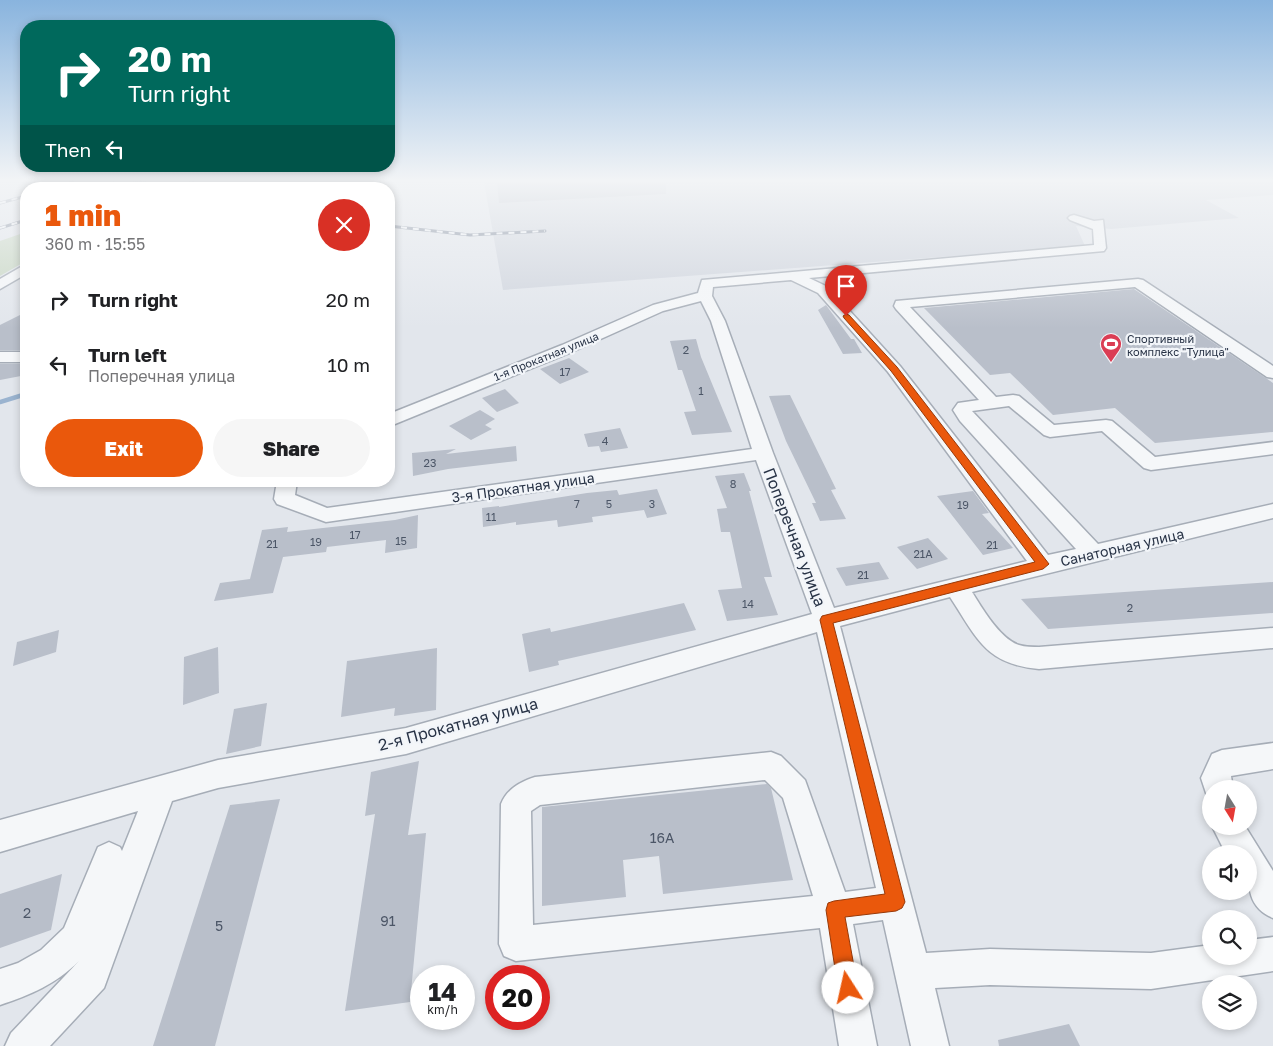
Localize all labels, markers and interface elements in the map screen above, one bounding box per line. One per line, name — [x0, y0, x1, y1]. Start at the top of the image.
text: 20 m — [128, 38, 211, 80]
icon: right — [45, 40, 110, 105]
text: Turn right — [128, 80, 231, 107]
icon: left — [101, 135, 129, 163]
text: Then — [45, 138, 91, 161]
text: 1 min — [45, 197, 121, 233]
button: close — [318, 199, 370, 251]
text: 360 m · 15:55 — [45, 234, 145, 254]
pin — [825, 265, 867, 316]
icon: arrive — [832, 272, 860, 300]
icon: right — [45, 286, 73, 314]
text: Turn right — [88, 288, 178, 311]
text: 20 m — [326, 288, 370, 311]
street label: 1-я Прокатная улица — [492, 329, 600, 383]
sports icon: Спортивный комплекс "Тулица" — [1099, 332, 1123, 363]
place label: Спортивный комплекс "Тулица" — [1127, 332, 1229, 358]
text: Turn left — [88, 343, 167, 366]
house number: 2 — [683, 343, 689, 356]
icon: left — [45, 351, 73, 379]
text: 10 m — [327, 353, 370, 376]
house number: 17 — [559, 365, 571, 378]
text: Поперечная улица — [88, 366, 235, 386]
house number: 1 — [698, 384, 704, 397]
button: Exit — [45, 419, 203, 477]
button: Share — [213, 419, 370, 477]
house number: 4 — [602, 434, 609, 447]
house number: 23 — [424, 456, 436, 469]
street label: Поперечная улица — [759, 465, 831, 609]
street label: 3-я Прокатная улица — [451, 469, 595, 505]
house number: 8 — [730, 477, 737, 490]
house number: 7 — [574, 497, 580, 510]
house number: 5 — [606, 497, 612, 510]
house number: 3 — [649, 497, 655, 510]
house number: 19 — [957, 498, 969, 511]
house number: 11 — [486, 510, 496, 523]
street label: Санаторная улица — [1058, 524, 1186, 570]
house number: 17 — [349, 528, 361, 541]
house number: 15 — [395, 534, 407, 547]
house number: 19 — [310, 535, 322, 548]
house number: 21 — [266, 537, 278, 550]
house number: 21 — [986, 538, 998, 551]
house number: 21А — [913, 547, 933, 560]
house number: 21 — [857, 568, 869, 581]
house number: 14 — [742, 597, 754, 610]
house number: 2 — [1127, 601, 1133, 614]
street label: 2-я Прокатная улица — [376, 693, 540, 755]
north arrow — [1202, 780, 1258, 835]
map controls — [1202, 780, 1257, 1030]
house number: 16А — [650, 829, 675, 846]
button: sound — [1202, 845, 1257, 900]
house number: 2 — [23, 904, 31, 921]
button: search — [1202, 910, 1257, 965]
house number: 91 — [380, 912, 396, 929]
house number: 5 — [215, 917, 223, 934]
position arrow — [821, 961, 873, 1013]
speed limit sign: 20 — [485, 965, 550, 1030]
button: layers — [1202, 975, 1257, 1030]
text: 14 — [428, 976, 457, 1007]
text: km/h — [427, 1002, 458, 1017]

